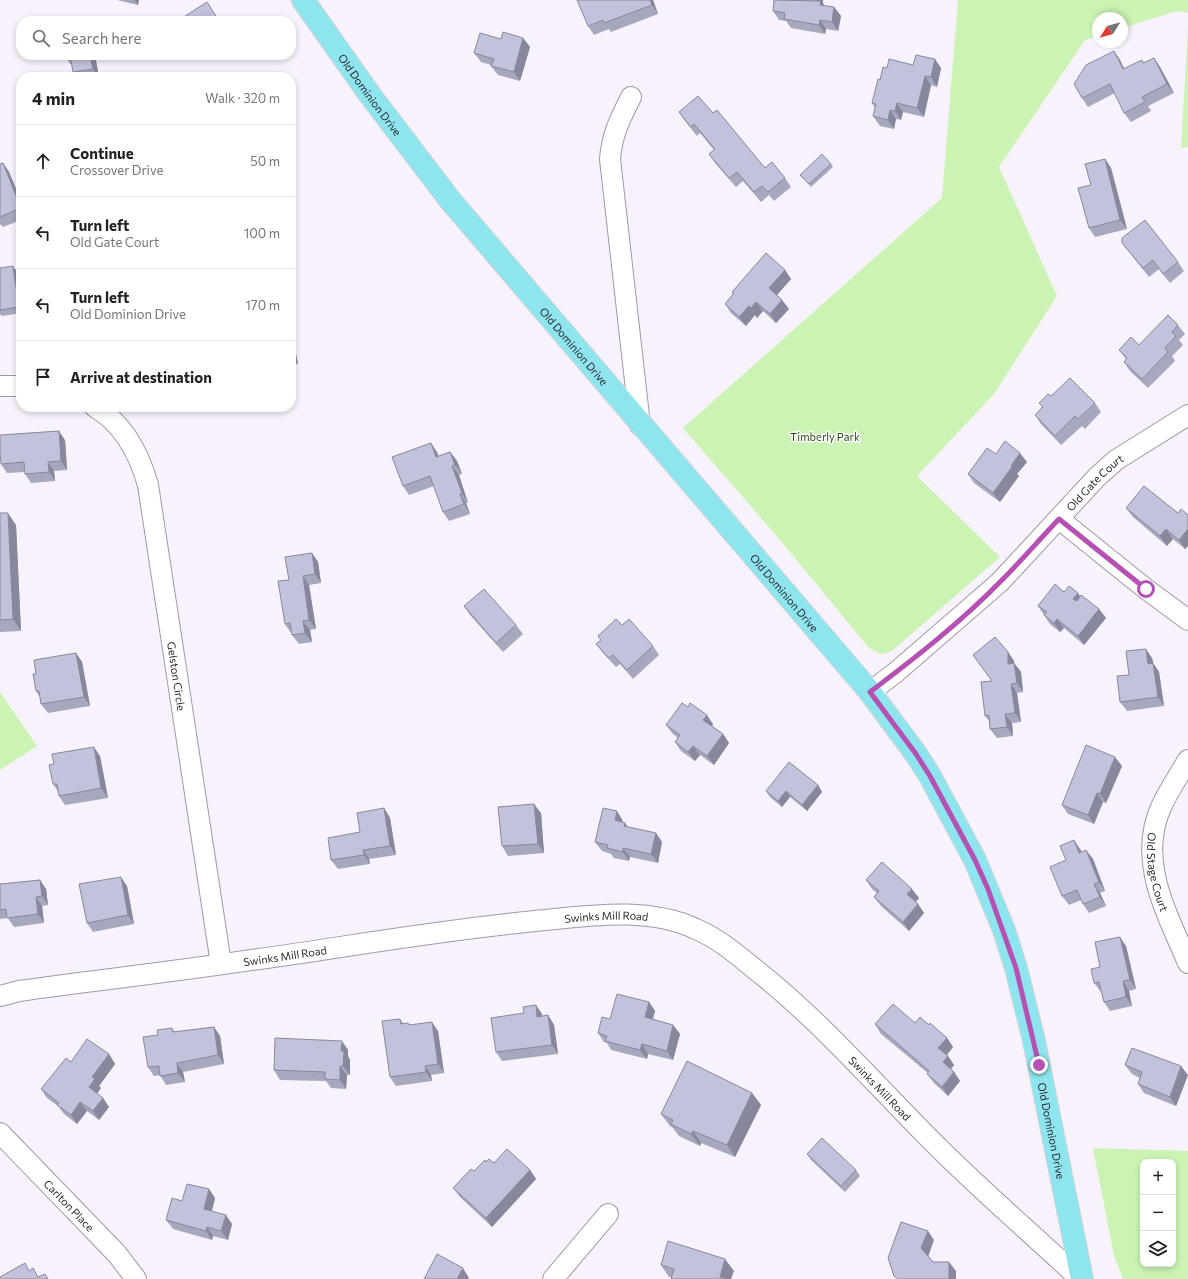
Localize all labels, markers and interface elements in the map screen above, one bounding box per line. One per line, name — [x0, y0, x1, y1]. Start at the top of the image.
north arrow — [1092, 12, 1128, 48]
search box — [16, 16, 296, 60]
icon: search — [30, 27, 52, 49]
text: Search here — [62, 29, 141, 47]
street label: Old Dominion Drive — [336, 51, 405, 138]
text: 4 min — [32, 88, 75, 109]
text: Walk · 320 m — [205, 90, 280, 106]
text: Continue — [70, 144, 134, 162]
icon: ahead — [32, 150, 54, 172]
text: 50 m — [250, 153, 280, 169]
text: Crossover Drive — [70, 162, 163, 178]
text: Turn left — [70, 216, 129, 234]
icon: left — [32, 222, 54, 244]
text: 100 m — [244, 225, 280, 241]
text: Old Gate Court — [70, 234, 159, 250]
text: Turn left — [70, 288, 129, 306]
icon: left — [32, 294, 54, 316]
text: 170 m — [245, 297, 280, 313]
street label: Old Dominion Drive — [538, 304, 611, 388]
text: Old Dominion Drive — [70, 306, 186, 322]
icon: arrive — [32, 366, 54, 388]
text: Arrive at destination — [70, 368, 212, 386]
park label: Timberly Park — [790, 430, 860, 443]
street label: Old Gate Court — [1063, 450, 1126, 513]
street label: Old Dominion Drive — [748, 551, 822, 634]
route start — [1137, 580, 1155, 598]
street label: Gelston Circle — [165, 641, 189, 712]
street label: Old Stage Court — [1146, 832, 1172, 913]
street label: Swinks Mill Road — [564, 908, 649, 924]
street label: Swinks Mill Road — [242, 943, 327, 968]
street label: Swinks Mill Road — [846, 1053, 914, 1123]
route end — [1030, 1056, 1048, 1074]
street label: Old Dominion Drive — [1036, 1081, 1068, 1180]
map controls — [1140, 1159, 1176, 1267]
button: + — [1140, 1159, 1176, 1195]
street label: Carlton Place — [42, 1176, 97, 1234]
button: − — [1140, 1195, 1176, 1231]
button: layers — [1140, 1231, 1176, 1267]

